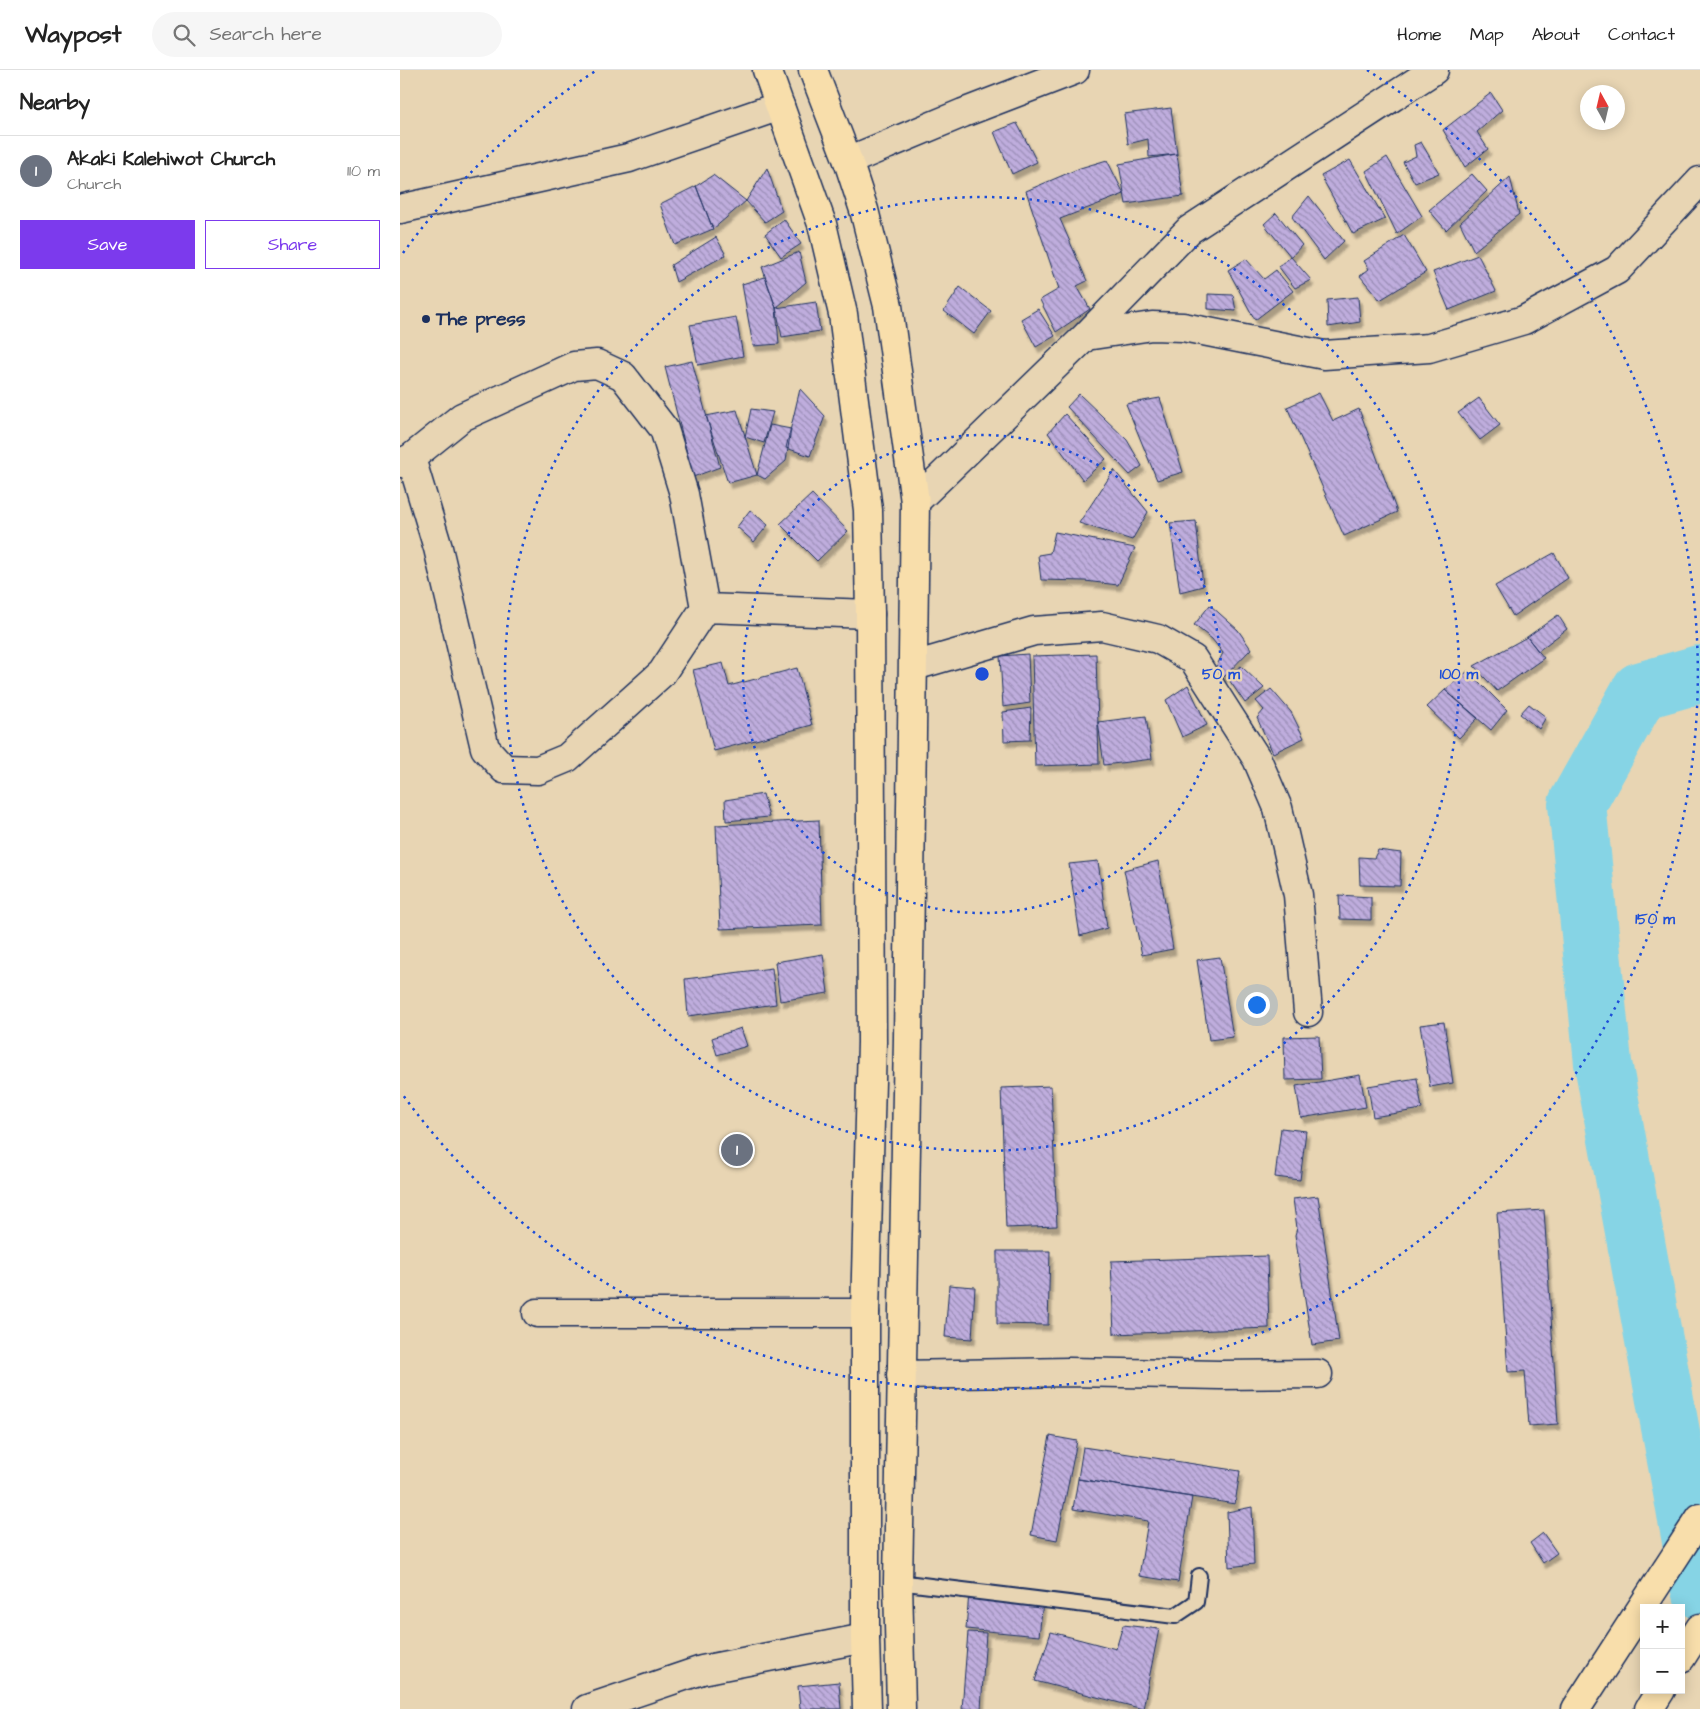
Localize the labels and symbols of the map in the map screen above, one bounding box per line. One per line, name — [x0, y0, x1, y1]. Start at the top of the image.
north arrow — [1580, 85, 1625, 130]
place label: The press — [435, 306, 526, 333]
marker: The press — [420, 313, 432, 325]
text: 50 m — [1202, 664, 1240, 685]
text: 100 m — [1440, 664, 1479, 685]
centre of rings — [973, 665, 991, 683]
text: 150 m — [1635, 909, 1675, 930]
your location — [1244, 992, 1270, 1018]
pin: 1 — [721, 1131, 753, 1169]

